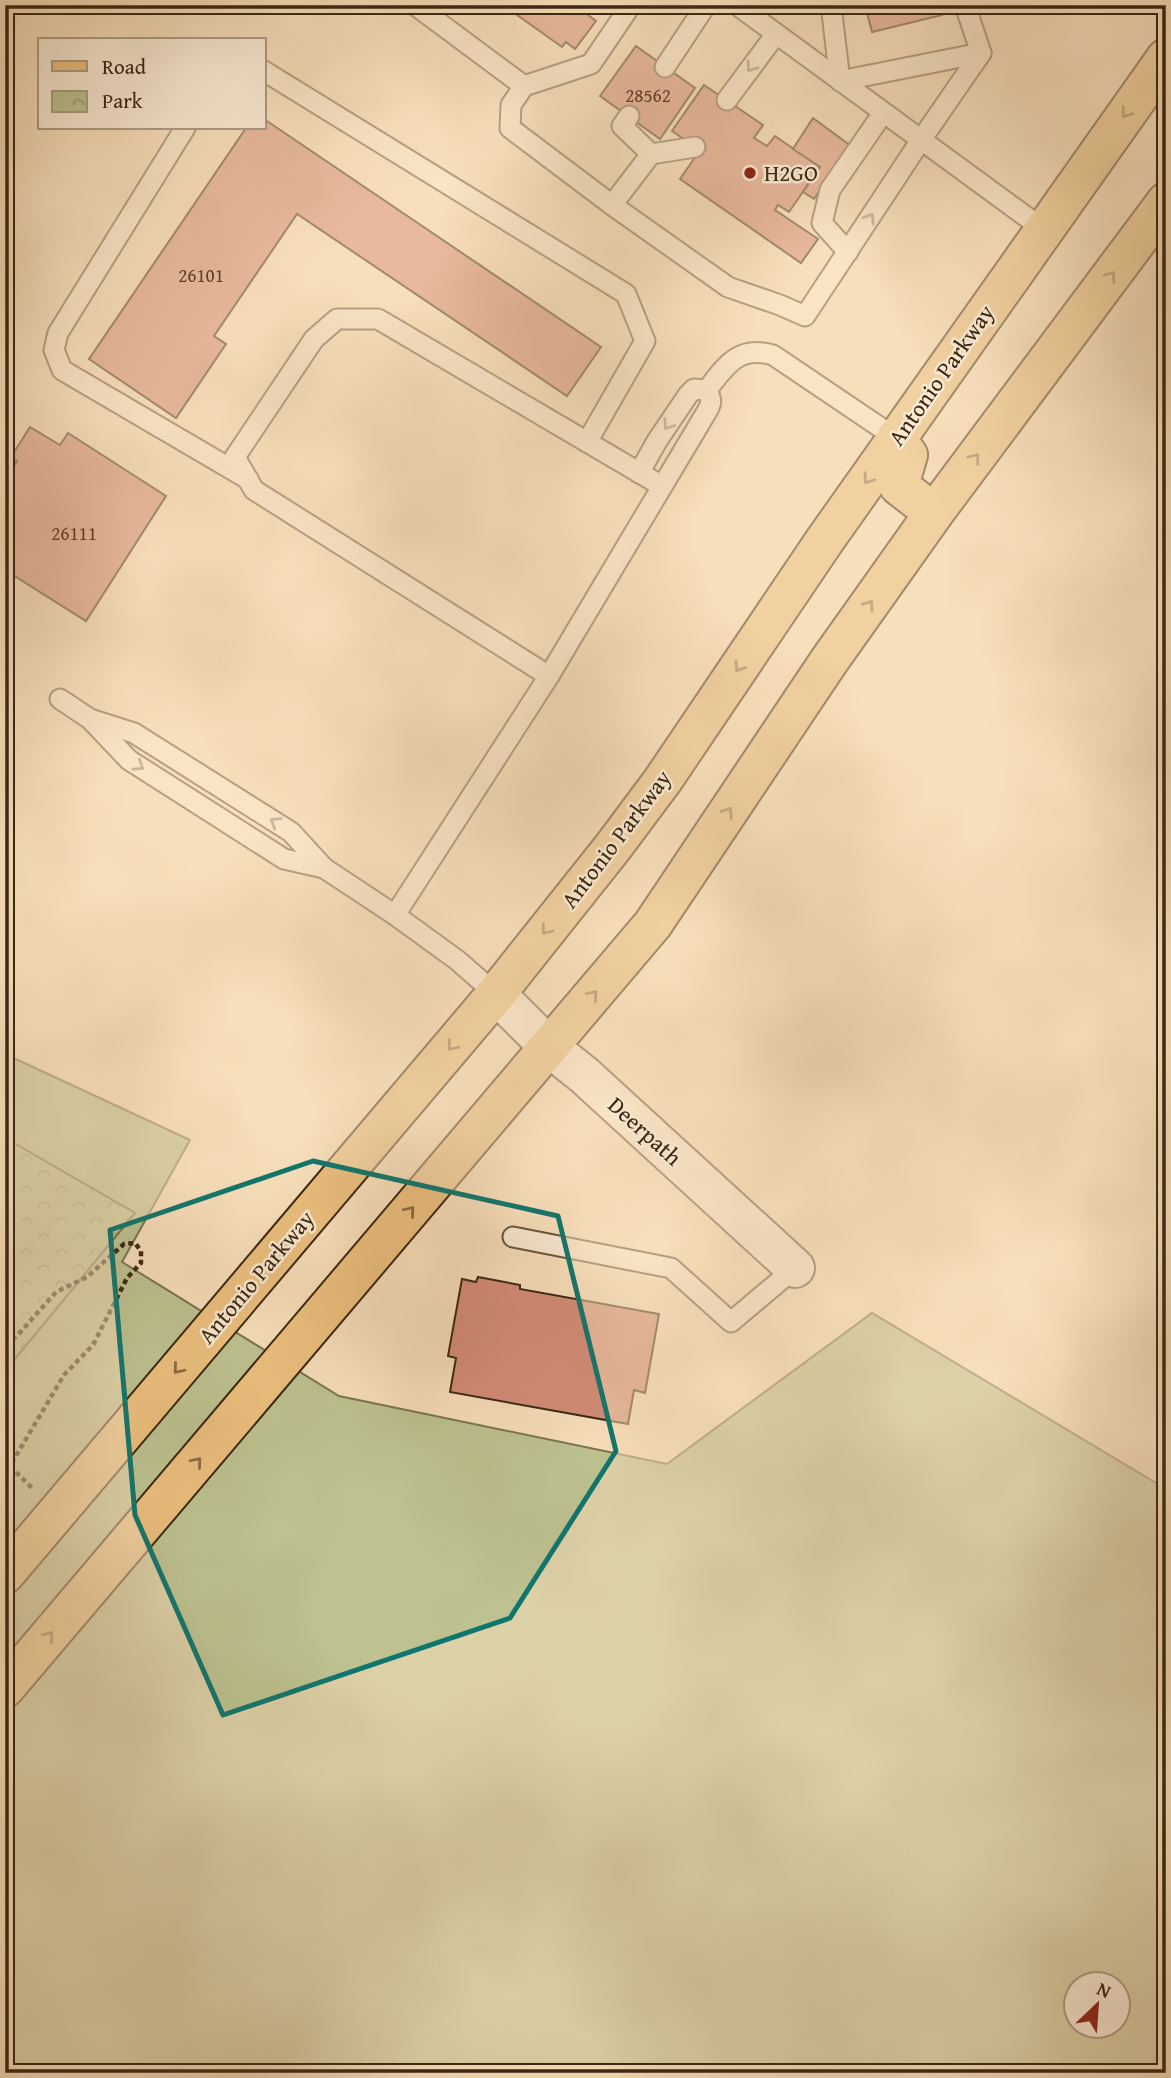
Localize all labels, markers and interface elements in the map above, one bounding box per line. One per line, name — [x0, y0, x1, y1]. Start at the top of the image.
legend — [38, 38, 266, 130]
text: Road — [102, 51, 147, 82]
one-way arrow — [747, 59, 760, 72]
house number: 28562 — [625, 81, 671, 109]
text: Park — [102, 85, 143, 116]
one-way arrow — [1122, 105, 1134, 118]
place label: H2GO — [764, 156, 818, 189]
marker: H2GO — [742, 165, 758, 181]
one-way arrow — [862, 213, 875, 226]
house number: 26101 — [178, 261, 224, 289]
one-way arrow — [1102, 271, 1115, 284]
street label: Antonio Parkway — [880, 297, 1002, 452]
one-way arrow — [664, 417, 677, 430]
one-way arrow — [966, 454, 979, 466]
one-way arrow — [864, 471, 876, 484]
house number: 26111 — [51, 519, 97, 547]
one-way arrow — [861, 600, 873, 613]
one-way arrow — [735, 659, 748, 672]
one-way arrow — [131, 758, 144, 770]
street label: Antonio Parkway — [553, 762, 679, 915]
one-way arrow — [720, 807, 732, 820]
one-way arrow — [269, 817, 282, 830]
one-way arrow — [542, 923, 555, 935]
one-way arrow — [585, 990, 597, 1003]
one-way arrow — [448, 1038, 460, 1051]
street label: Deerpath — [601, 1088, 690, 1173]
street label: Antonio Parkway — [190, 1202, 322, 1351]
one-way arrow — [402, 1206, 415, 1219]
one-way arrow — [174, 1361, 186, 1374]
one-way arrow — [189, 1458, 201, 1471]
one-way arrow — [41, 1631, 54, 1643]
north arrow — [1062, 1969, 1132, 2039]
text: N — [1093, 1974, 1116, 2005]

